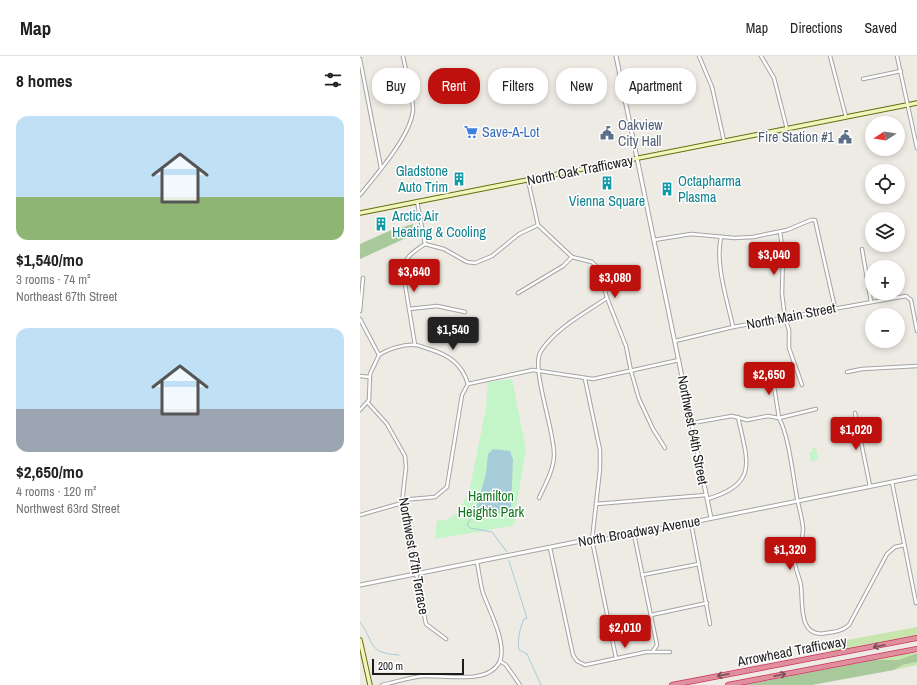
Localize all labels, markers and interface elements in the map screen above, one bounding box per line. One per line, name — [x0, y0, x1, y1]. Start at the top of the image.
text: Map — [20, 15, 51, 41]
text: Map — [746, 19, 768, 37]
text: Directions — [790, 19, 842, 37]
text: Saved — [864, 19, 897, 37]
chip: Buy — [372, 68, 420, 104]
chip: Rent — [428, 68, 480, 104]
chip: Filters — [488, 68, 548, 104]
chip: New — [556, 68, 607, 104]
chip: Apartment — [615, 68, 696, 104]
text: 8 homes — [16, 69, 73, 92]
icon: filters — [322, 69, 344, 91]
place label: Oakview City Hall — [618, 116, 663, 150]
north arrow — [865, 116, 905, 156]
map controls — [865, 116, 905, 348]
place label: Save-A-Lot — [482, 123, 539, 141]
supermarket icon: Save-A-Lot — [463, 124, 479, 140]
public building icon: Oakview City Hall — [599, 125, 615, 141]
place label: Fire Station #1 — [758, 128, 835, 146]
public building icon: Fire Station #1 — [837, 129, 853, 145]
icon: home — [144, 142, 216, 214]
street label: North Oak Trafficway — [525, 151, 635, 189]
place label: Gladstone Auto Trim — [396, 162, 448, 196]
button: locate — [865, 164, 905, 204]
building icon: Gladstone Auto Trim — [451, 171, 467, 187]
place label: Octapharma Plasma — [678, 172, 742, 206]
building icon: Vienna Square — [599, 175, 615, 191]
building icon: Octapharma Plasma — [659, 181, 675, 197]
place label: Vienna Square — [569, 192, 645, 210]
place label: Arctic Air Heating & Cooling — [391, 207, 486, 241]
button: layers — [865, 212, 905, 252]
building icon: Arctic Air Heating & Cooling — [373, 216, 389, 232]
pin: $3,040 — [741, 242, 807, 276]
text: $3,040 — [758, 246, 790, 263]
text: $1,540/mo — [16, 248, 83, 271]
pin: $3,640 — [381, 259, 447, 293]
button: + — [865, 260, 905, 300]
text: $3,640 — [398, 263, 430, 280]
pin: $3,080 — [582, 265, 648, 299]
text: $3,080 — [599, 269, 631, 286]
text: 3 rooms · 74 m² — [16, 271, 91, 288]
text: Northeast 67th Street — [16, 288, 117, 305]
street label: North Main Street — [745, 299, 837, 333]
button: − — [865, 308, 905, 348]
pin: $1,540 — [420, 317, 486, 351]
text: $1,540 — [437, 321, 469, 338]
icon: home — [144, 354, 216, 426]
pin: $2,650 — [736, 362, 802, 396]
text: $2,650 — [753, 366, 785, 383]
street label: Northwest 64th Street — [674, 374, 712, 486]
pin: $1,020 — [823, 417, 889, 451]
text: $1,020 — [840, 421, 872, 438]
text: $2,650/mo — [16, 460, 83, 483]
text: 4 rooms · 120 m² — [16, 483, 97, 500]
park label: Hamilton Heights Park — [458, 487, 524, 521]
street label: Northwest 67th Terrace — [395, 496, 433, 616]
text: Northwest 63rd Street — [16, 500, 120, 517]
street label: North Broadway Avenue — [577, 511, 701, 551]
pin: $1,320 — [757, 537, 823, 571]
text: $1,320 — [774, 541, 806, 558]
pin: $2,010 — [592, 615, 658, 649]
text: $2,010 — [609, 619, 641, 636]
street label: Arrowhead Trafficway — [735, 632, 848, 671]
one-way arrow — [873, 642, 886, 650]
scale bar — [372, 657, 464, 676]
text: 200 m — [378, 659, 403, 673]
one-way arrow — [717, 671, 730, 679]
one-way arrow — [773, 671, 786, 679]

